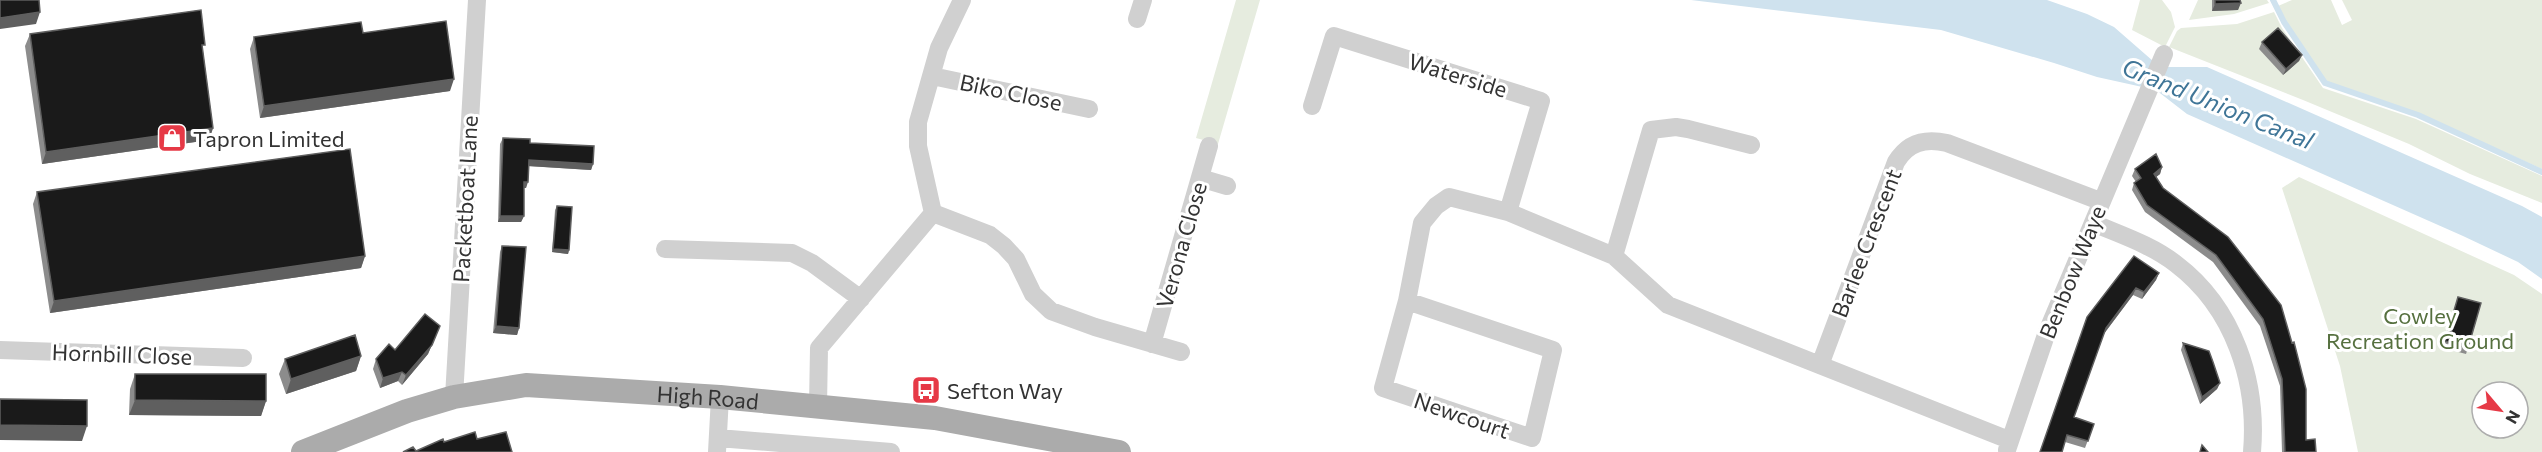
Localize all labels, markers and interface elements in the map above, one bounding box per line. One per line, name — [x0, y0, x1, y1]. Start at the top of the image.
street label: Waterside — [1405, 47, 1511, 103]
water label: Grand Union Canal — [2118, 51, 2318, 155]
street label: Biko Close — [957, 68, 1065, 116]
street label: Packetboat Lane — [447, 115, 483, 283]
shop icon: Tapron Limited — [156, 122, 188, 154]
place label: Tapron Limited — [193, 125, 344, 152]
street label: Barlee Crescent — [1825, 165, 1907, 321]
street label: Verona Close — [1150, 179, 1212, 311]
street label: Benbow Waye — [2033, 202, 2111, 342]
park label: Cowley Recreation Ground — [2326, 302, 2514, 354]
street label: Hornbill Close — [51, 338, 193, 370]
bus stop icon: Sefton Way — [910, 374, 942, 406]
place label: Sefton Way — [947, 377, 1063, 404]
street label: High Road — [656, 380, 760, 414]
north arrow — [2470, 380, 2530, 440]
street label: Newcourt — [1411, 386, 1513, 444]
text: N — [2502, 408, 2525, 427]

